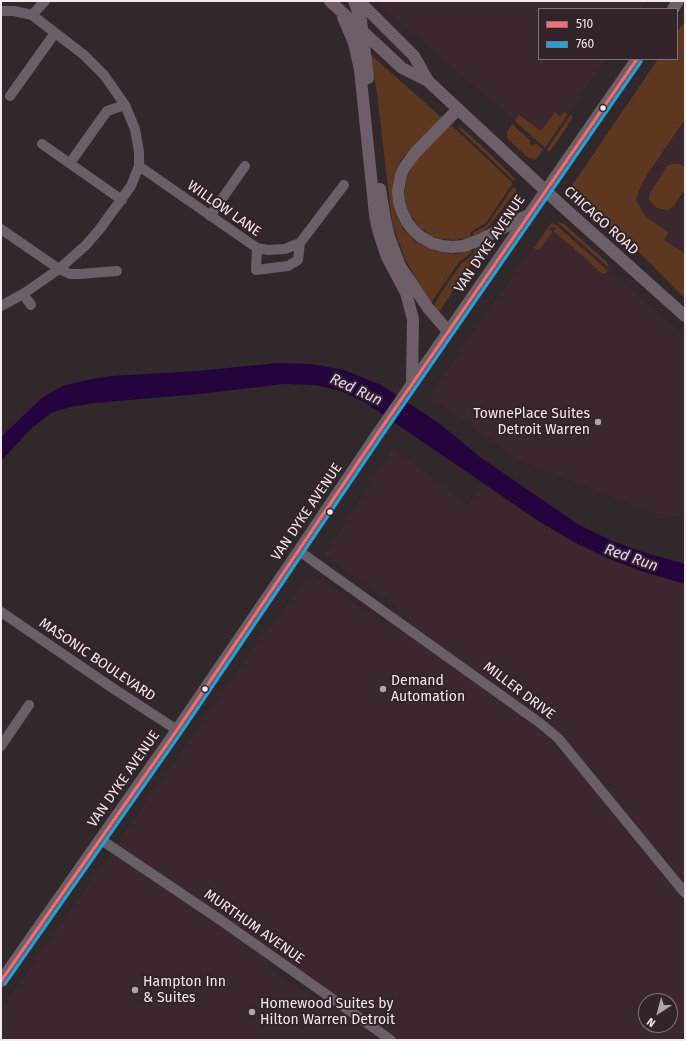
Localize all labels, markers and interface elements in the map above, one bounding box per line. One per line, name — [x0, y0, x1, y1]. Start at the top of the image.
legend — [538, 8, 678, 60]
text: 510 — [576, 17, 593, 31]
text: 760 — [576, 37, 594, 51]
unlabelled marker — [598, 103, 608, 113]
street label: WILLOW LANE — [184, 177, 264, 241]
street label: CHICAGO ROAD — [560, 183, 642, 259]
street label: VAN DYKE AVENUE — [451, 192, 529, 296]
water label: Red Run — [327, 370, 385, 410]
place label: TownePlace Suites Detroit Warren — [473, 406, 590, 438]
marker: TownePlace Suites Detroit Warren — [593, 417, 603, 427]
street label: VAN DYKE AVENUE — [268, 460, 346, 564]
unlabelled marker — [325, 507, 335, 517]
water label: Red Run — [602, 540, 660, 576]
street label: MASONIC BOULEVARD — [36, 615, 158, 705]
street label: MILLER DRIVE — [480, 659, 558, 723]
place label: Demand Automation — [391, 673, 465, 706]
unlabelled marker — [200, 684, 210, 694]
marker: Demand Automation — [378, 684, 388, 694]
street label: VAN DYKE AVENUE — [84, 727, 164, 831]
street label: MURTHUM AVENUE — [201, 886, 307, 968]
place label: Hampton Inn & Suites — [143, 974, 226, 1006]
marker: Hampton Inn & Suites — [130, 985, 140, 995]
north arrow — [638, 993, 678, 1033]
place label: Homewood Suites by Hilton Warren Detroit — [260, 996, 395, 1028]
marker: Homewood Suites by Hilton Warren Detroit — [247, 1007, 257, 1017]
text: N — [644, 1015, 658, 1030]

